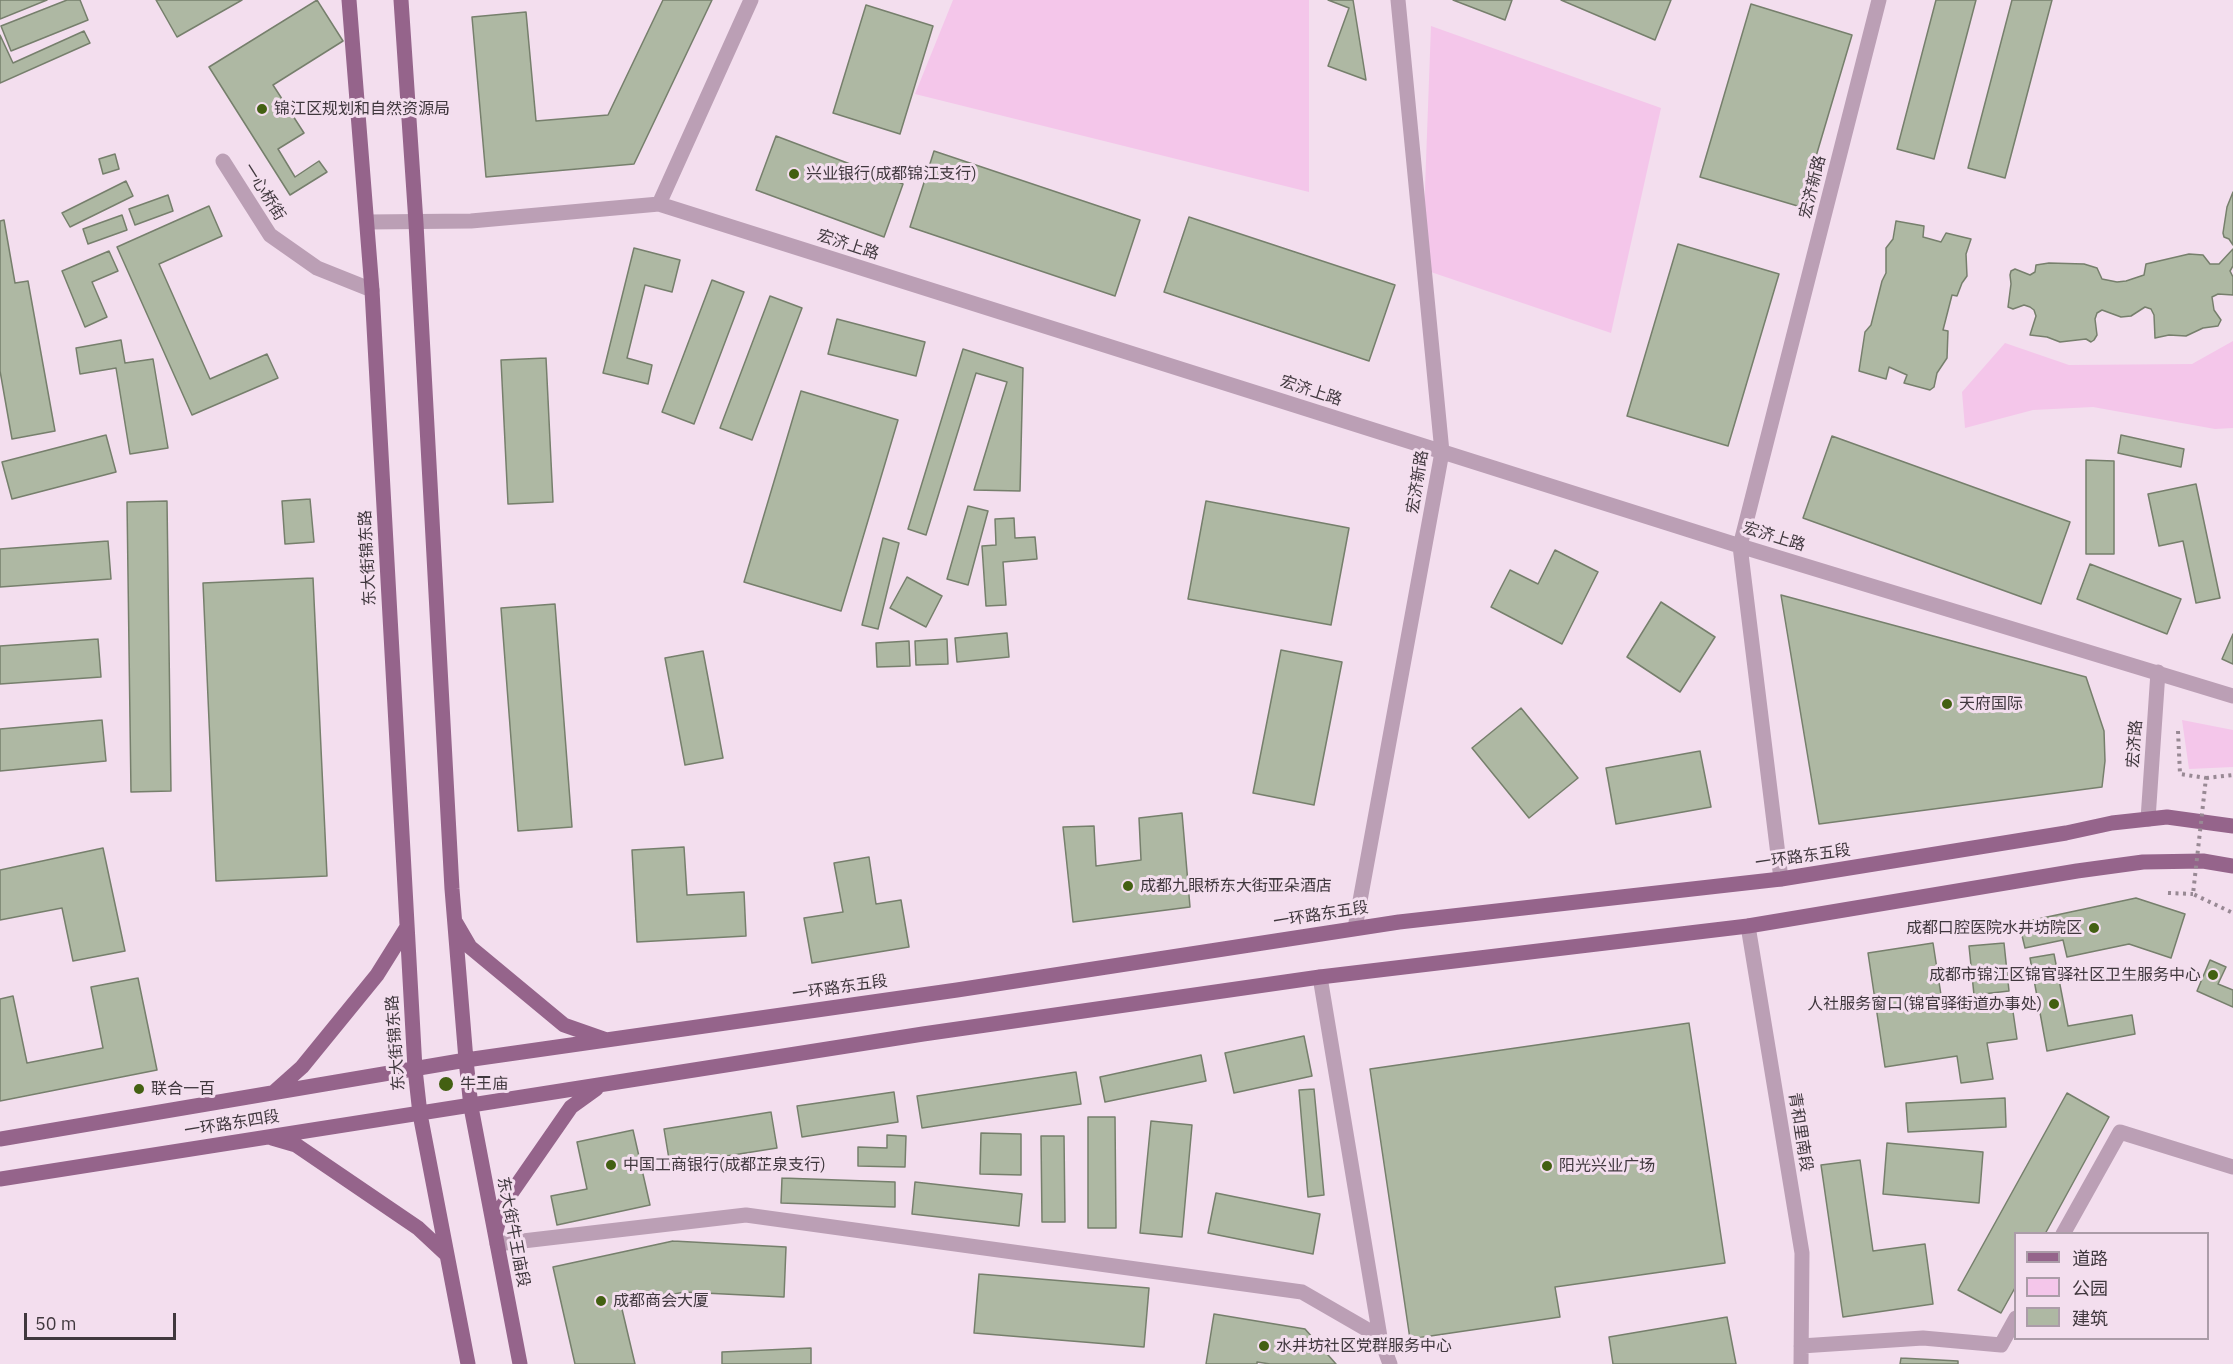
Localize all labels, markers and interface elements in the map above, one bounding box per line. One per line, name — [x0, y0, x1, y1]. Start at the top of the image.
place label: 锦江区规划和自然资源局 — [274, 99, 450, 119]
marker: 锦江区规划和自然资源局 — [255, 102, 269, 116]
street label: 宏济新路 — [1796, 154, 1830, 220]
street label: 一心桥街 — [239, 160, 289, 224]
place label: 兴业银行(成都锦江支行) — [806, 164, 977, 184]
marker: 兴业银行(成都锦江支行) — [787, 167, 801, 181]
street label: 宏济上路 — [815, 226, 881, 264]
street label: 宏济上路 — [1278, 372, 1344, 410]
street label: 宏济新路 — [1404, 449, 1432, 515]
street label: 东大街锦东路 — [356, 510, 380, 606]
street label: 宏济上路 — [1741, 518, 1807, 556]
place label: 天府国际 — [1959, 694, 2023, 714]
marker: 天府国际 — [1940, 697, 1954, 711]
street label: 宏济路 — [2124, 719, 2146, 769]
street label: 一环路东五段 — [1754, 841, 1852, 873]
place label: 成都九眼桥东大街亚朵酒店 — [1140, 876, 1332, 896]
marker: 成都九眼桥东大街亚朵酒店 — [1121, 879, 1135, 893]
street label: 一环路东五段 — [1272, 898, 1370, 932]
place label: 成都口腔医院水井坊院区 — [1906, 918, 2082, 938]
marker: 成都口腔医院水井坊院区 — [2087, 921, 2101, 935]
place label: 成都市锦江区锦官驿社区卫生服务中心 — [1929, 965, 2201, 985]
marker: 成都市锦江区锦官驿社区卫生服务中心 — [2206, 968, 2220, 982]
street label: 一环路东五段 — [791, 972, 889, 1004]
street label: 东大街锦东路 — [383, 994, 409, 1092]
place label: 人社服务窗口(锦官驿街道办事处) — [1807, 994, 2042, 1014]
marker: 人社服务窗口(锦官驿街道办事处) — [2047, 997, 2061, 1011]
place label: 牛王庙 — [460, 1074, 508, 1094]
marker: 牛王庙 — [437, 1075, 455, 1093]
place label: 联合一百 — [151, 1079, 215, 1099]
marker: 联合一百 — [132, 1082, 146, 1096]
street label: 青和里南段 — [1784, 1091, 1816, 1173]
street label: 一环路东四段 — [183, 1107, 281, 1141]
place label: 中国工商银行(成都芷泉支行) — [623, 1155, 826, 1175]
place label: 阳光兴业广场 — [1559, 1156, 1655, 1176]
marker: 中国工商银行(成都芷泉支行) — [604, 1158, 618, 1172]
marker: 阳光兴业广场 — [1540, 1159, 1554, 1173]
street label: 东大街牛王庙段 — [493, 1175, 533, 1289]
legend — [2014, 1232, 2209, 1340]
text: 道路 — [2072, 1247, 2108, 1270]
text: 公园 — [2072, 1277, 2108, 1300]
place label: 成都商会大厦 — [613, 1291, 709, 1311]
marker: 成都商会大厦 — [594, 1294, 608, 1308]
scale bar — [27, 1301, 178, 1339]
text: 建筑 — [2072, 1307, 2108, 1330]
text: 50 m — [35, 1312, 77, 1335]
place label: 水井坊社区党群服务中心 — [1276, 1336, 1452, 1356]
marker: 水井坊社区党群服务中心 — [1257, 1339, 1271, 1353]

